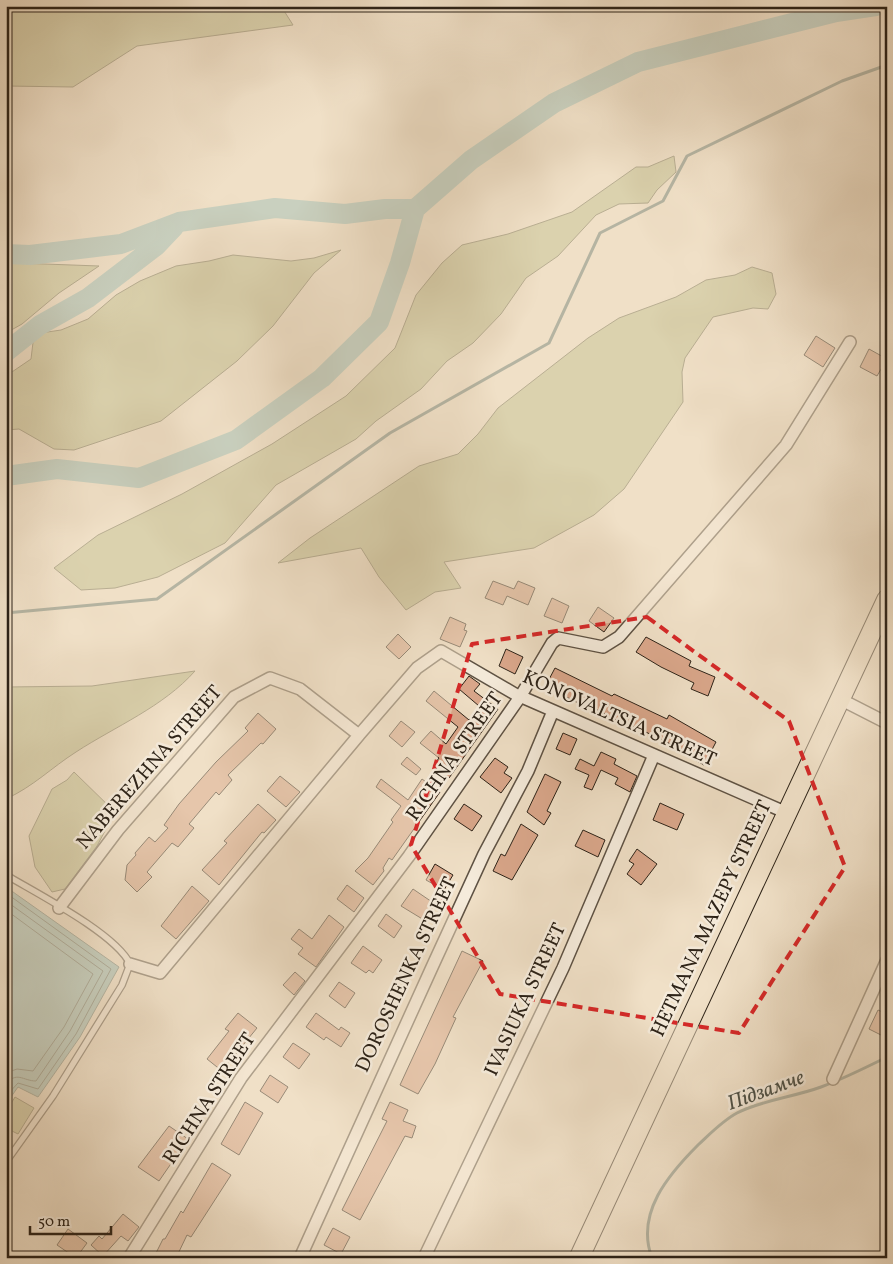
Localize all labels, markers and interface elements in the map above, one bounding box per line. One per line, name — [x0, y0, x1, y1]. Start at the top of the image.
street label: KONOVALTSIA STREET — [518, 664, 721, 775]
street label: NABEREZHNA STREET — [71, 680, 229, 856]
street label: RICHNA STREET — [400, 687, 510, 827]
street label: HETMANA MAZEPY STREET — [645, 796, 779, 1042]
street label: DOROSHENKA STREET — [349, 872, 465, 1077]
street label: IVASIUKA STREET — [478, 919, 574, 1081]
street label: RICHNA STREET — [157, 1027, 263, 1170]
water label: Підзамче — [723, 1064, 809, 1118]
scale bar — [30, 1204, 111, 1236]
text: 50 m — [38, 1212, 70, 1233]

